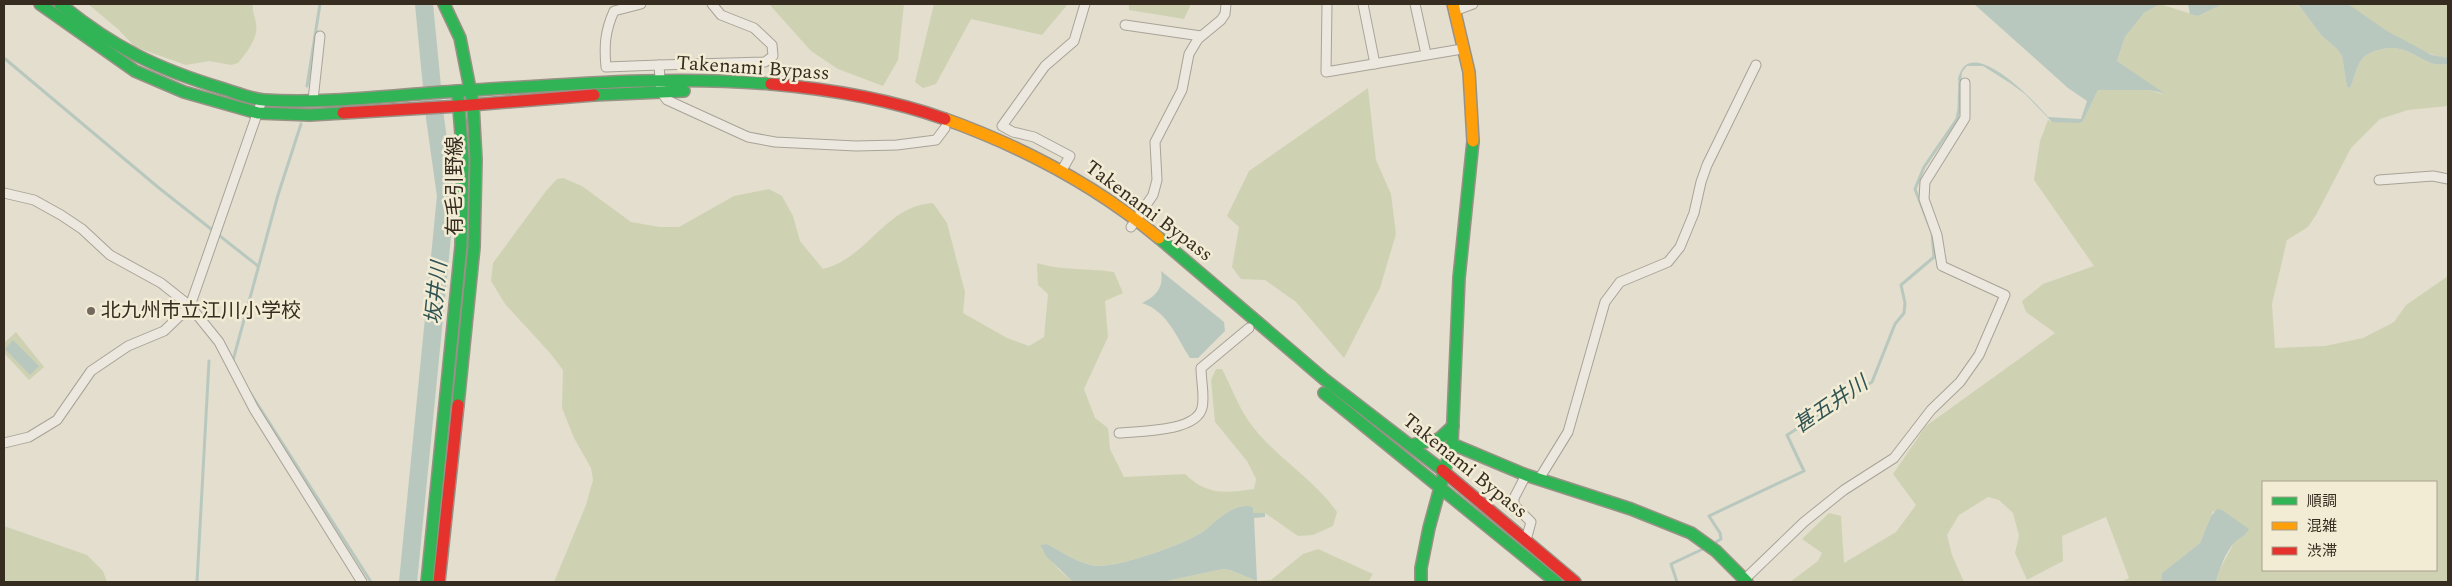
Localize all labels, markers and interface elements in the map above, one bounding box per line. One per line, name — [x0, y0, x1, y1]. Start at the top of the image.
street label: Takenami Bypass — [675, 48, 831, 88]
street label: 有毛引野線 — [440, 136, 470, 236]
street label: Takenami Bypass — [1079, 153, 1219, 269]
water label: 坂井川 — [418, 258, 456, 326]
place label: 北九州市立江川小学校 — [101, 296, 301, 326]
marker: 北九州市立江川小学校 — [85, 305, 97, 317]
water label: 甚五井川 — [1787, 367, 1876, 442]
street label: Takenami Bypass — [1396, 406, 1534, 526]
legend — [2262, 481, 2437, 571]
text: 順調 — [2307, 490, 2337, 513]
text: 混雑 — [2307, 515, 2337, 538]
text: 渋滞 — [2307, 540, 2337, 563]

